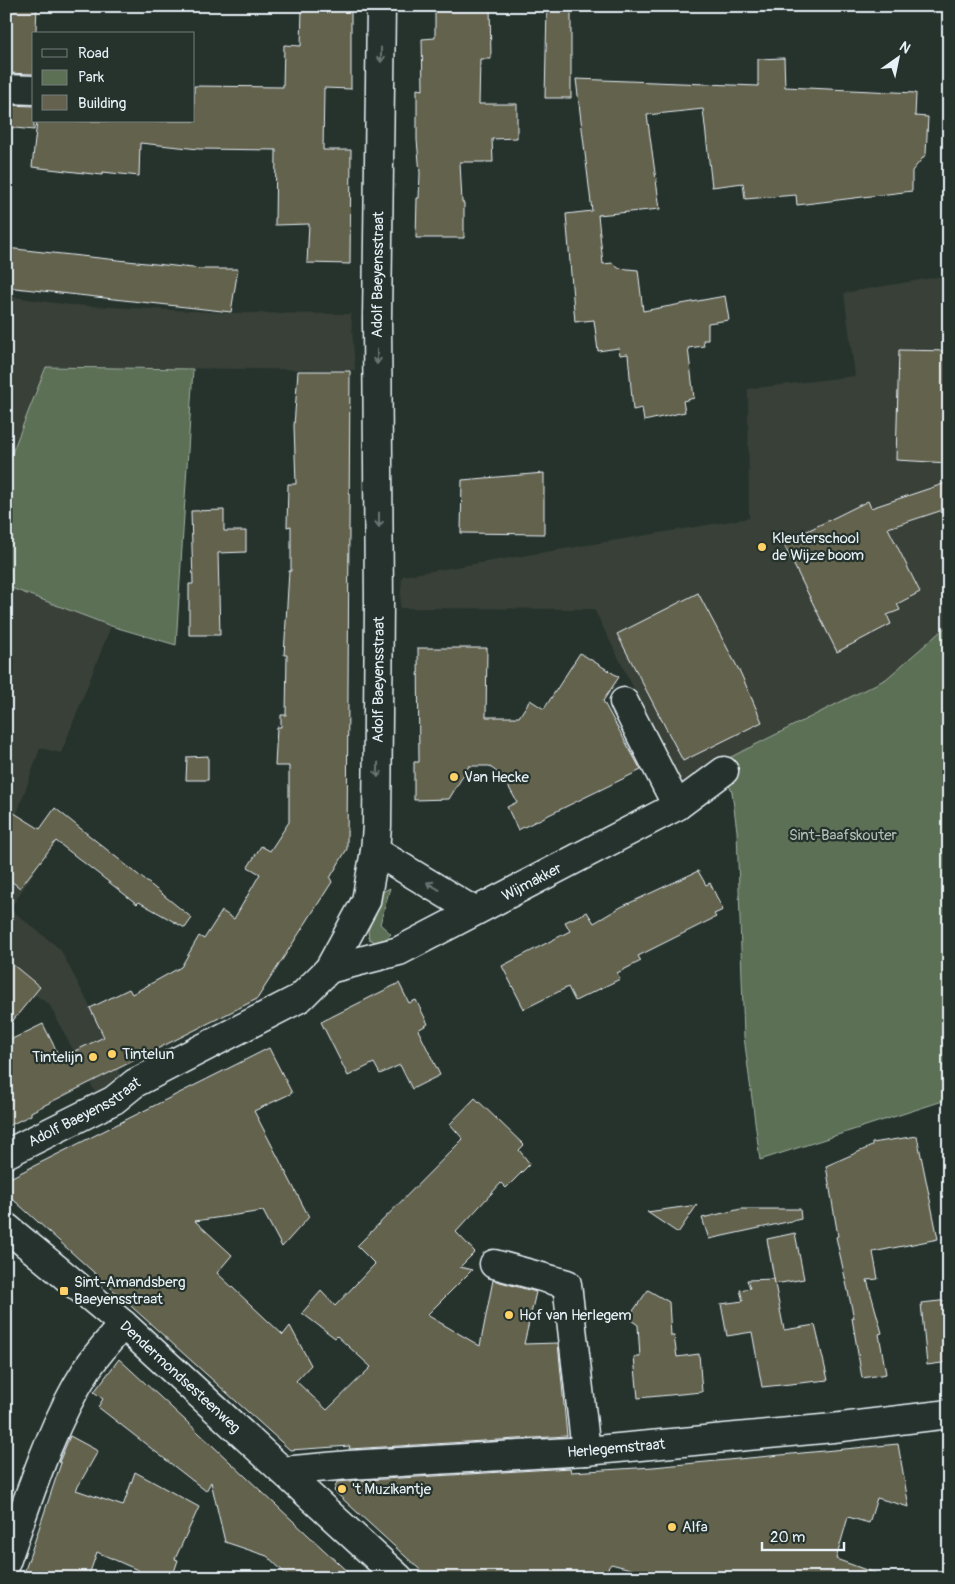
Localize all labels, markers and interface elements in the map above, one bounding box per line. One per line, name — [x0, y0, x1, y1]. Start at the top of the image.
legend — [32, 32, 195, 122]
north arrow — [872, 32, 922, 82]
text: N — [896, 38, 913, 57]
text: Road — [78, 44, 109, 63]
one-way arrow — [376, 46, 386, 63]
text: Park — [78, 68, 105, 87]
text: Building — [78, 94, 126, 113]
street label: Adolf Baeyensstraat — [368, 210, 388, 338]
one-way arrow — [373, 349, 382, 365]
one-way arrow — [374, 512, 384, 528]
place label: Kleuterschool de Wijze boom — [772, 529, 864, 565]
marker: Kleuterschool de Wijze boom — [756, 541, 768, 553]
street label: Adolf Baeyensstraat — [369, 615, 389, 743]
one-way arrow — [373, 762, 382, 778]
place label: Van Hecke — [464, 768, 529, 787]
marker: Van Hecke — [448, 771, 460, 783]
park label: Sint-Baafskouter — [789, 826, 898, 845]
street label: Wijmakker — [499, 858, 566, 906]
one-way arrow — [426, 880, 440, 890]
place label: Tintelun — [122, 1045, 174, 1064]
place label: Tintelijn — [32, 1048, 83, 1067]
marker: Tintelun — [106, 1048, 118, 1060]
marker: Tintelijn — [87, 1051, 99, 1063]
street label: Adolf Baeyensstraat — [25, 1072, 145, 1151]
place label: Sint-Amandsberg Baeyensstraat — [74, 1273, 186, 1309]
marker: Sint-Amandsberg Baeyensstraat — [58, 1285, 70, 1297]
place label: Hof van Herlegem — [519, 1306, 632, 1325]
marker: Hof van Herlegem — [503, 1309, 515, 1321]
street label: Dendermondsesteenweg — [116, 1317, 244, 1437]
street label: Herlegemstraat — [567, 1435, 667, 1462]
place label: 't Muzikantje — [352, 1480, 432, 1499]
marker: 't Muzikantje — [336, 1483, 348, 1495]
place label: Alfa — [682, 1518, 708, 1537]
scale bar — [762, 1519, 845, 1551]
marker: Alfa — [666, 1521, 678, 1533]
text: 20 m — [770, 1528, 805, 1547]

